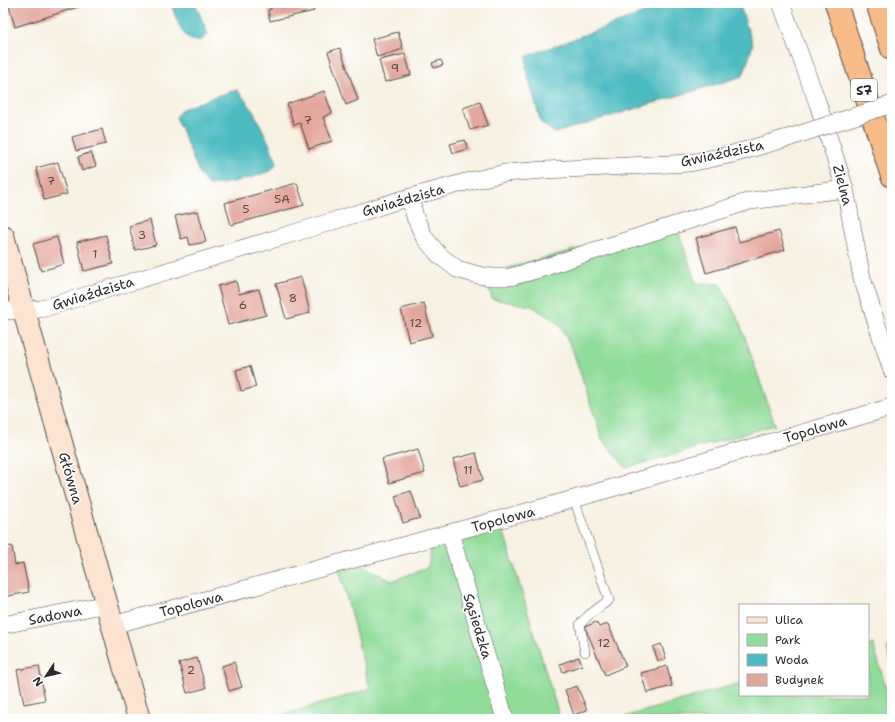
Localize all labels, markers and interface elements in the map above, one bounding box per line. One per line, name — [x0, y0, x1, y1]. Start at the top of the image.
house number: 9 — [391, 60, 399, 76]
road number: S7 — [851, 79, 877, 101]
house number: 7 — [304, 112, 312, 128]
street label: Gwiaździsta — [679, 135, 765, 171]
street label: Zielna — [829, 163, 857, 208]
house number: 7 — [47, 173, 55, 189]
street label: Gwiaździsta — [360, 180, 446, 220]
house number: 5A — [274, 191, 290, 207]
house number: 5 — [242, 201, 250, 217]
house number: 3 — [138, 227, 146, 243]
house number: 1 — [92, 246, 98, 262]
street label: Gwiaździsta — [50, 272, 136, 314]
house number: 8 — [289, 290, 297, 306]
house number: 6 — [239, 297, 247, 313]
house number: 12 — [410, 315, 422, 331]
street label: Topolowa — [781, 411, 849, 447]
street label: Główna — [55, 450, 87, 506]
house number: 11 — [463, 462, 473, 478]
street label: Topolowa — [469, 502, 537, 536]
street label: Topolowa — [157, 587, 225, 621]
street label: Sąsiedzka — [460, 591, 497, 661]
street label: Sadowa — [27, 601, 83, 629]
legend — [739, 604, 869, 696]
text: Ulica — [775, 612, 804, 628]
text: Park — [775, 632, 801, 648]
house number: 12 — [598, 635, 610, 651]
text: Woda — [775, 652, 809, 668]
north arrow — [26, 656, 66, 696]
house number: 2 — [187, 662, 195, 678]
text: Budynek — [775, 672, 824, 688]
text: N — [29, 673, 47, 689]

